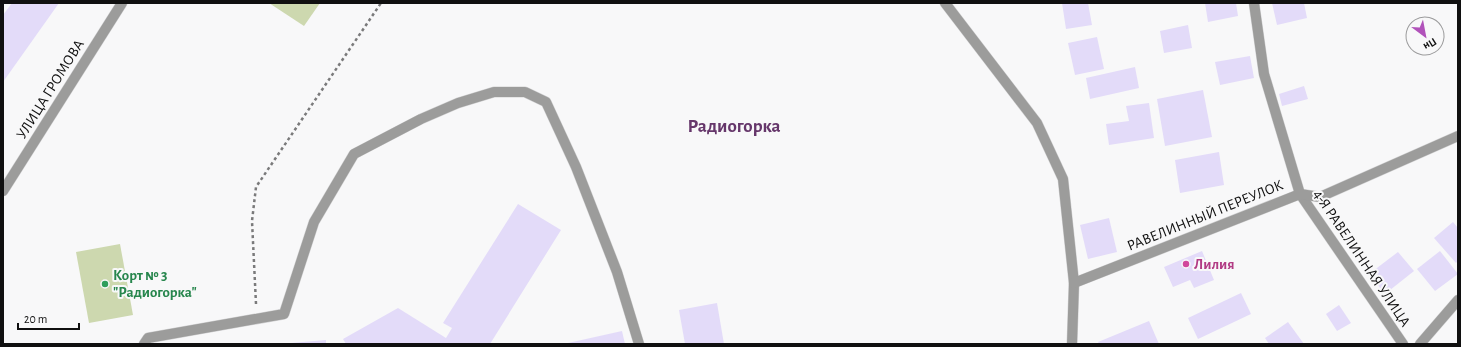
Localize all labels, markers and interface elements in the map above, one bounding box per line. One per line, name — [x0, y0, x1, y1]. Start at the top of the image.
north arrow — [1405, 16, 1445, 56]
text: Пн — [1421, 36, 1439, 52]
street label: УЛИЦА ГРОМОВА — [14, 37, 87, 141]
district label: Радиогорка — [687, 117, 781, 136]
street label: РАВЕЛИННЫЙ ПЕРЕУЛОК — [1125, 177, 1286, 254]
street label: 4-Я РАВЕЛИННАЯ УЛИЦА — [1310, 187, 1413, 330]
place label: Лилия — [1194, 257, 1235, 272]
marker: Лилия — [1181, 259, 1191, 269]
place label: Корт № 3 "Радиогорка" — [113, 268, 197, 300]
marker: Корт № 3 "Радиогорка" — [100, 279, 110, 289]
scale bar — [18, 305, 79, 331]
text: 20 m — [24, 313, 47, 325]

